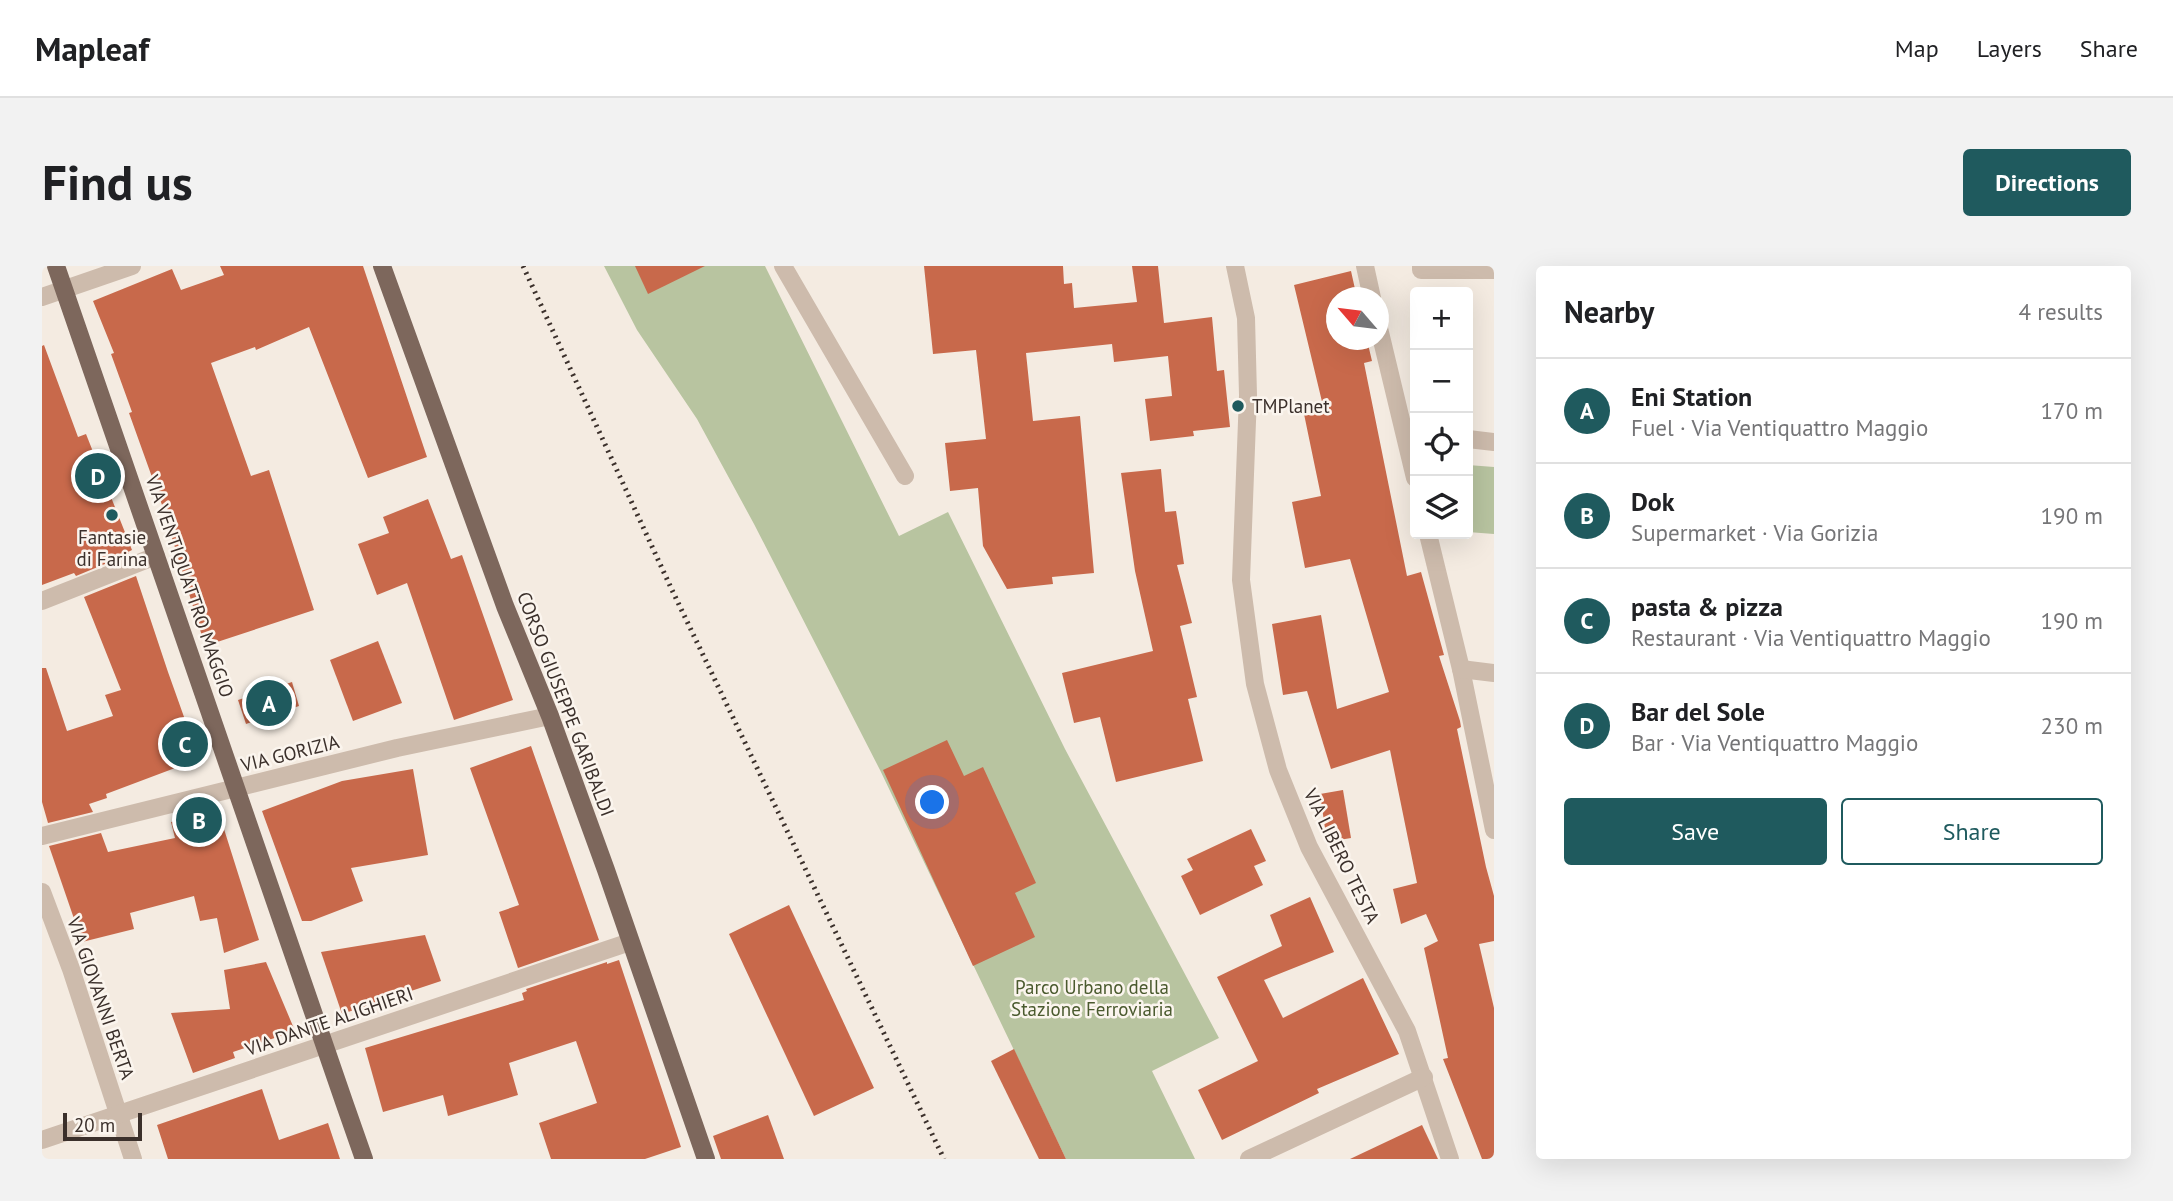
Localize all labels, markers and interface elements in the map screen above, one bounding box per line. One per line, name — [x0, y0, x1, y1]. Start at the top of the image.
text: Mapleaf — [35, 27, 149, 70]
text: Map — [1895, 33, 1939, 64]
text: Layers — [1977, 33, 2042, 64]
text: Share — [2080, 33, 2138, 64]
button: Directions — [1963, 149, 2131, 216]
text: Find us — [42, 150, 193, 214]
north arrow — [1326, 287, 1389, 350]
map controls — [1410, 287, 1473, 539]
button: + — [1410, 287, 1473, 350]
text: Nearby — [1564, 292, 1654, 331]
text: 4 results — [2019, 297, 2103, 326]
button: − — [1410, 350, 1473, 413]
text: Eni Station — [1631, 380, 1752, 413]
place label: TMPlanet — [1252, 394, 1330, 418]
text: A — [1580, 396, 1594, 425]
text: 170 m — [2041, 396, 2103, 425]
marker: TMPlanet — [1230, 398, 1246, 414]
button: locate — [1410, 413, 1473, 476]
text: Fuel · Via Ventiquattro Maggio — [1631, 413, 1928, 442]
pin: D — [75, 450, 121, 502]
street label: VIA VENTIQUATTRO MAGGIO — [140, 471, 239, 700]
button: layers — [1410, 476, 1473, 539]
text: Dok — [1631, 485, 1675, 518]
text: B — [1580, 501, 1594, 530]
text: 190 m — [2041, 501, 2103, 530]
marker: Fantasie di Farina — [104, 507, 120, 523]
text: Supermarket · Via Gorizia — [1631, 518, 1878, 547]
place label: Fantasie di Farina — [76, 525, 148, 571]
street label: CORSO GIUSEPPE GARIBALDI — [512, 588, 620, 820]
text: pasta & pizza — [1631, 590, 1783, 623]
text: C — [1581, 606, 1593, 635]
text: 190 m — [2041, 606, 2103, 635]
text: Restaurant · Via Ventiquattro Maggio — [1631, 623, 1991, 652]
pin: A — [246, 677, 292, 729]
text: Bar del Sole — [1631, 695, 1765, 728]
text: D — [1580, 711, 1594, 740]
text: 230 m — [2041, 711, 2103, 740]
pin: C — [162, 718, 208, 770]
text: Bar · Via Ventiquattro Maggio — [1631, 728, 1918, 757]
street label: VIA GORIZIA — [238, 729, 342, 777]
street label: VIA LIBERO TESTA — [1298, 784, 1385, 928]
your location — [915, 785, 949, 819]
pin: B — [176, 794, 222, 846]
button: Save — [1564, 798, 1827, 865]
button: Share — [1841, 798, 2103, 865]
street label: VIA GIOVANNI BERTA — [62, 913, 140, 1082]
park label: Parco Urbano della Stazione Ferroviaria — [1011, 975, 1173, 1021]
street label: VIA DANTE ALIGHIERI — [241, 981, 416, 1061]
scale bar — [63, 1110, 142, 1142]
text: 20 m — [74, 1113, 115, 1137]

